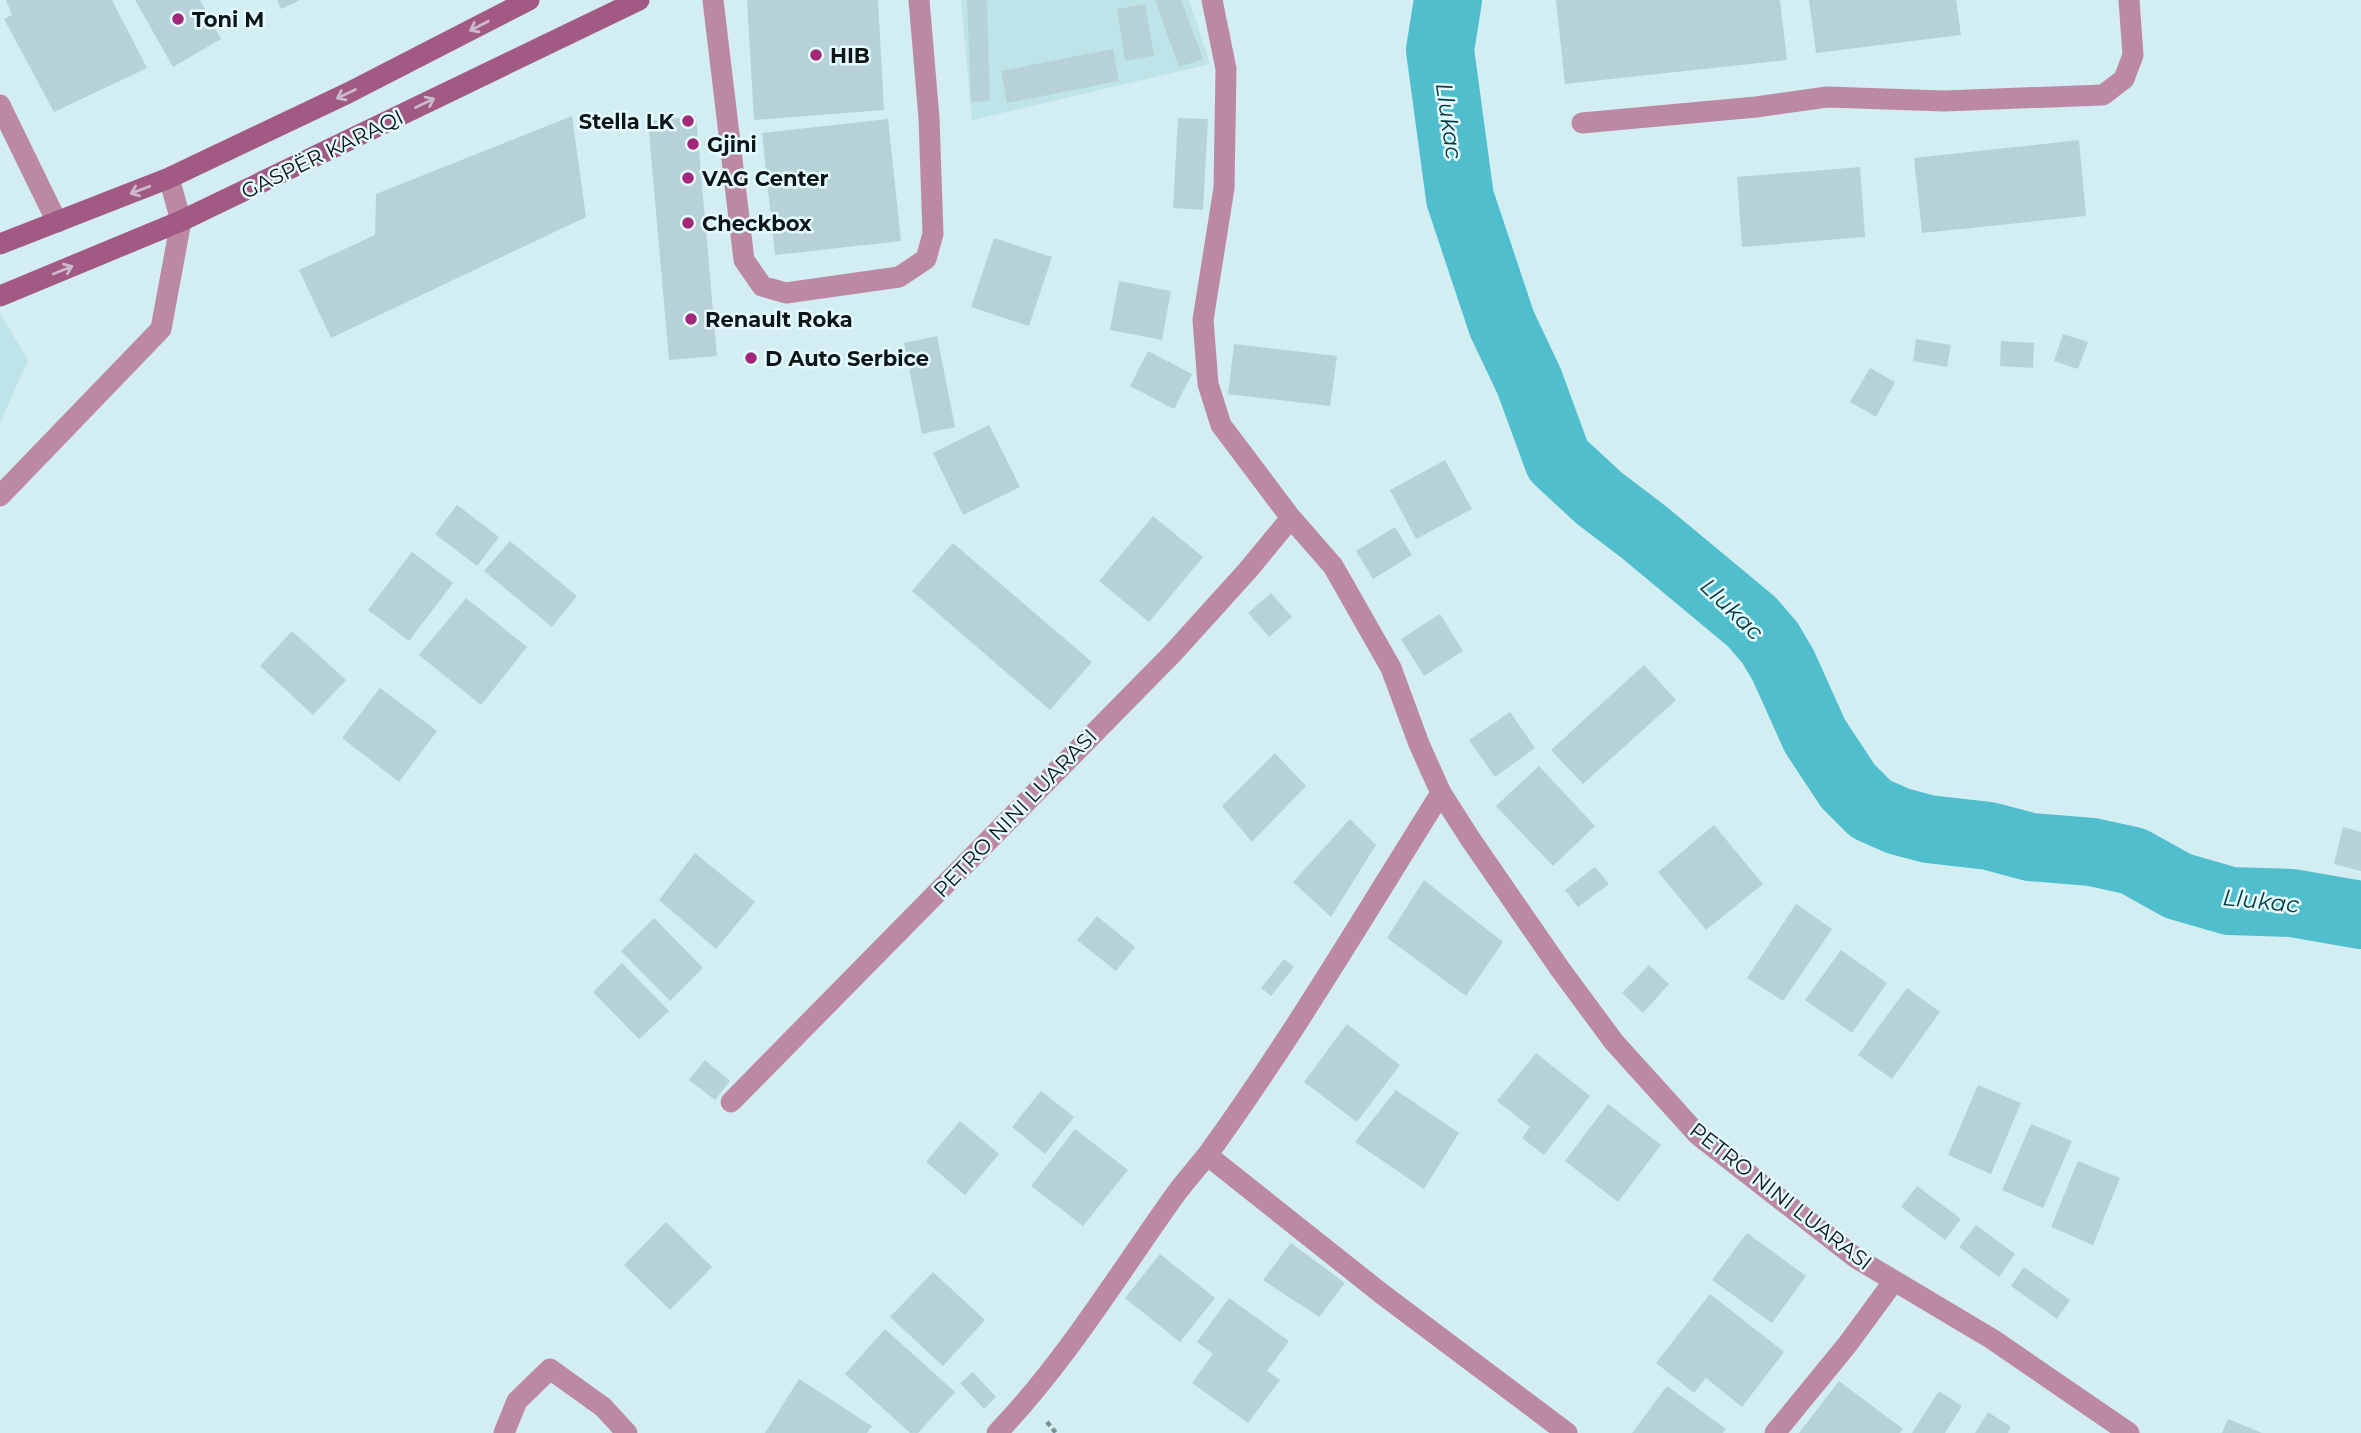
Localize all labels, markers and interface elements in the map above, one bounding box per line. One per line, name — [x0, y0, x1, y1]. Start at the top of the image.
place label: Toni M — [192, 7, 264, 32]
marker: Toni M — [170, 11, 186, 27]
one-way arrow — [469, 20, 490, 33]
place label: HIB — [830, 43, 870, 68]
marker: HIB — [808, 47, 824, 63]
water label: Llukac — [1430, 81, 1468, 161]
one-way arrow — [336, 87, 357, 101]
one-way arrow — [414, 96, 435, 110]
street label: GASPËR KARAQI — [237, 104, 407, 204]
place label: Stella LK — [579, 109, 674, 134]
marker: Stella LK — [680, 113, 696, 129]
place label: Gjini — [707, 132, 757, 157]
marker: Gjini — [685, 136, 701, 152]
place label: VAG Center — [701, 166, 829, 191]
marker: VAG Center — [680, 170, 696, 186]
one-way arrow — [130, 185, 151, 197]
place label: Checkbox — [702, 211, 812, 236]
marker: Checkbox — [680, 215, 696, 231]
one-way arrow — [52, 263, 73, 276]
place label: Renault Roka — [705, 307, 853, 332]
marker: Renault Roka — [683, 311, 699, 327]
place label: D Auto Serbice — [765, 346, 929, 371]
marker: D Auto Serbice — [743, 350, 759, 366]
water label: Llukac — [1695, 572, 1769, 646]
street label: PETRO NINI LUARASI — [928, 724, 1102, 902]
water label: Llukac — [2221, 883, 2301, 919]
street label: PETRO NINI LUARASI — [1685, 1117, 1877, 1275]

